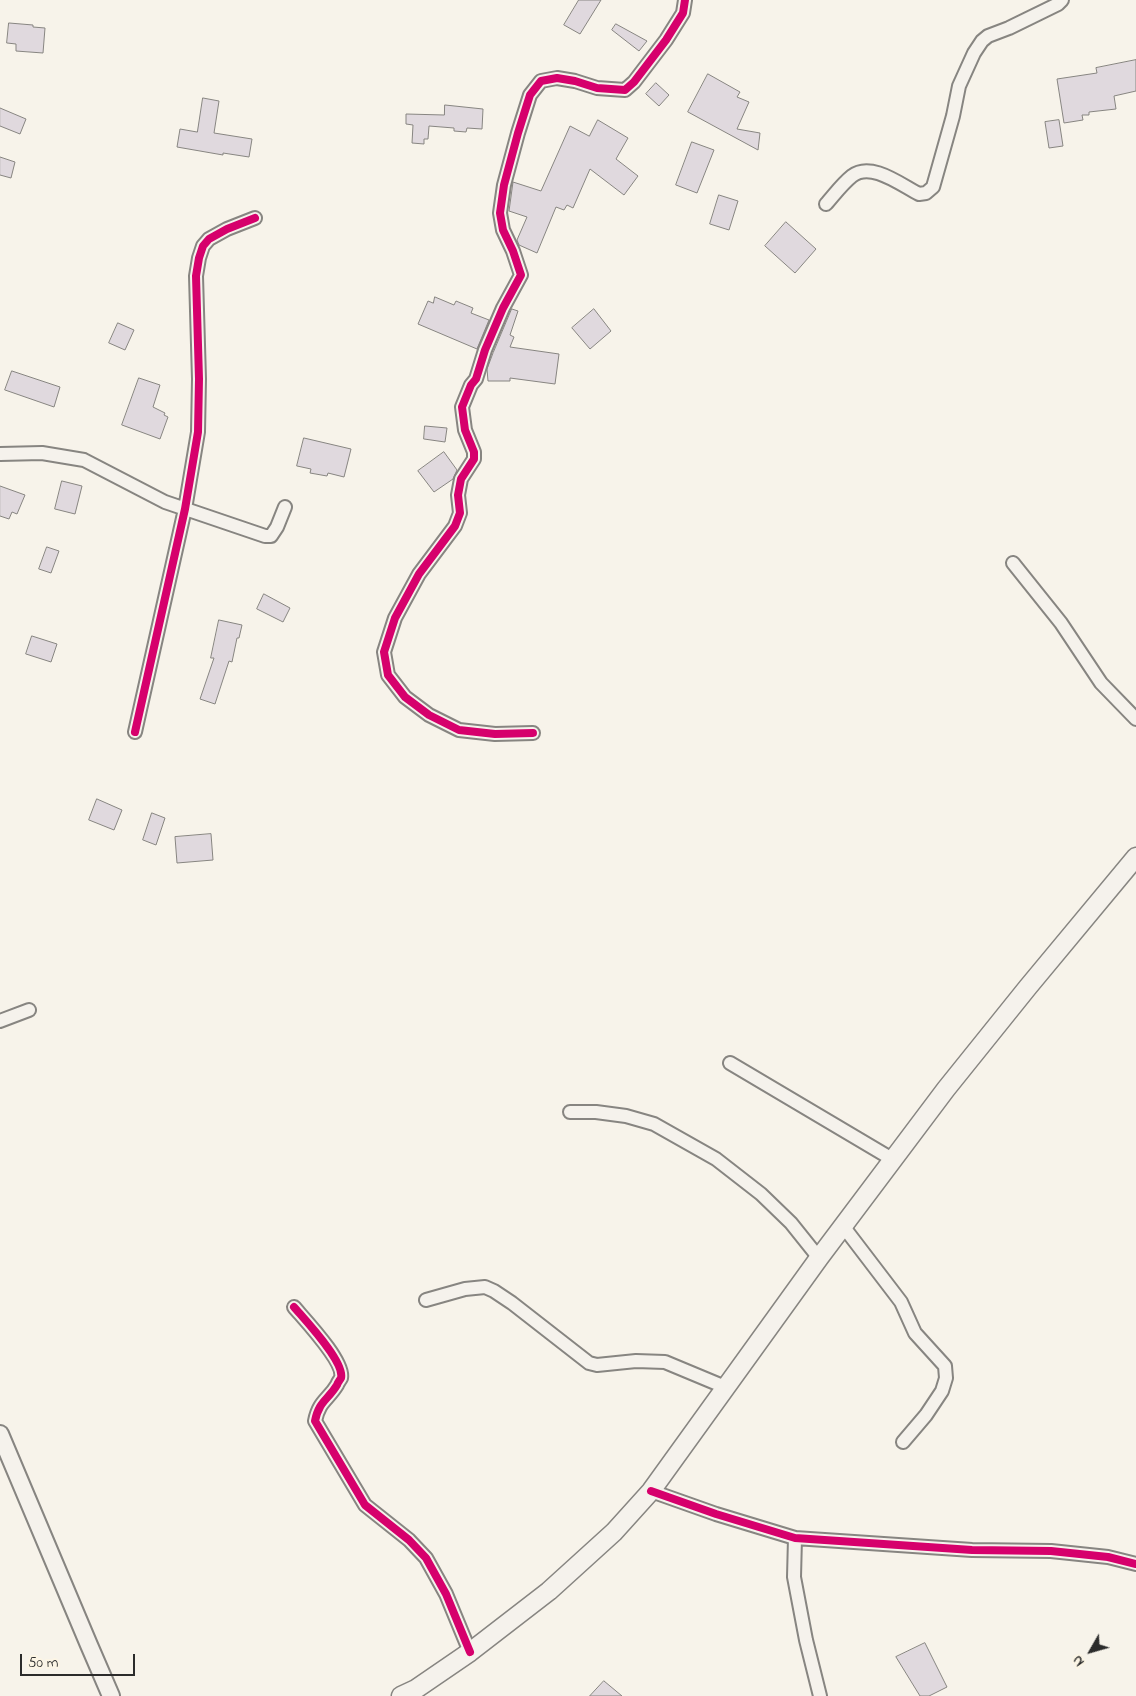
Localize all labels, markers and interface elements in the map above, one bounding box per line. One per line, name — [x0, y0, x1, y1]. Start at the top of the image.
north arrow — [1066, 1626, 1116, 1676]
scale bar — [22, 1644, 138, 1676]
text: N — [1068, 1650, 1090, 1671]
text: 50 m — [28, 1652, 58, 1674]

